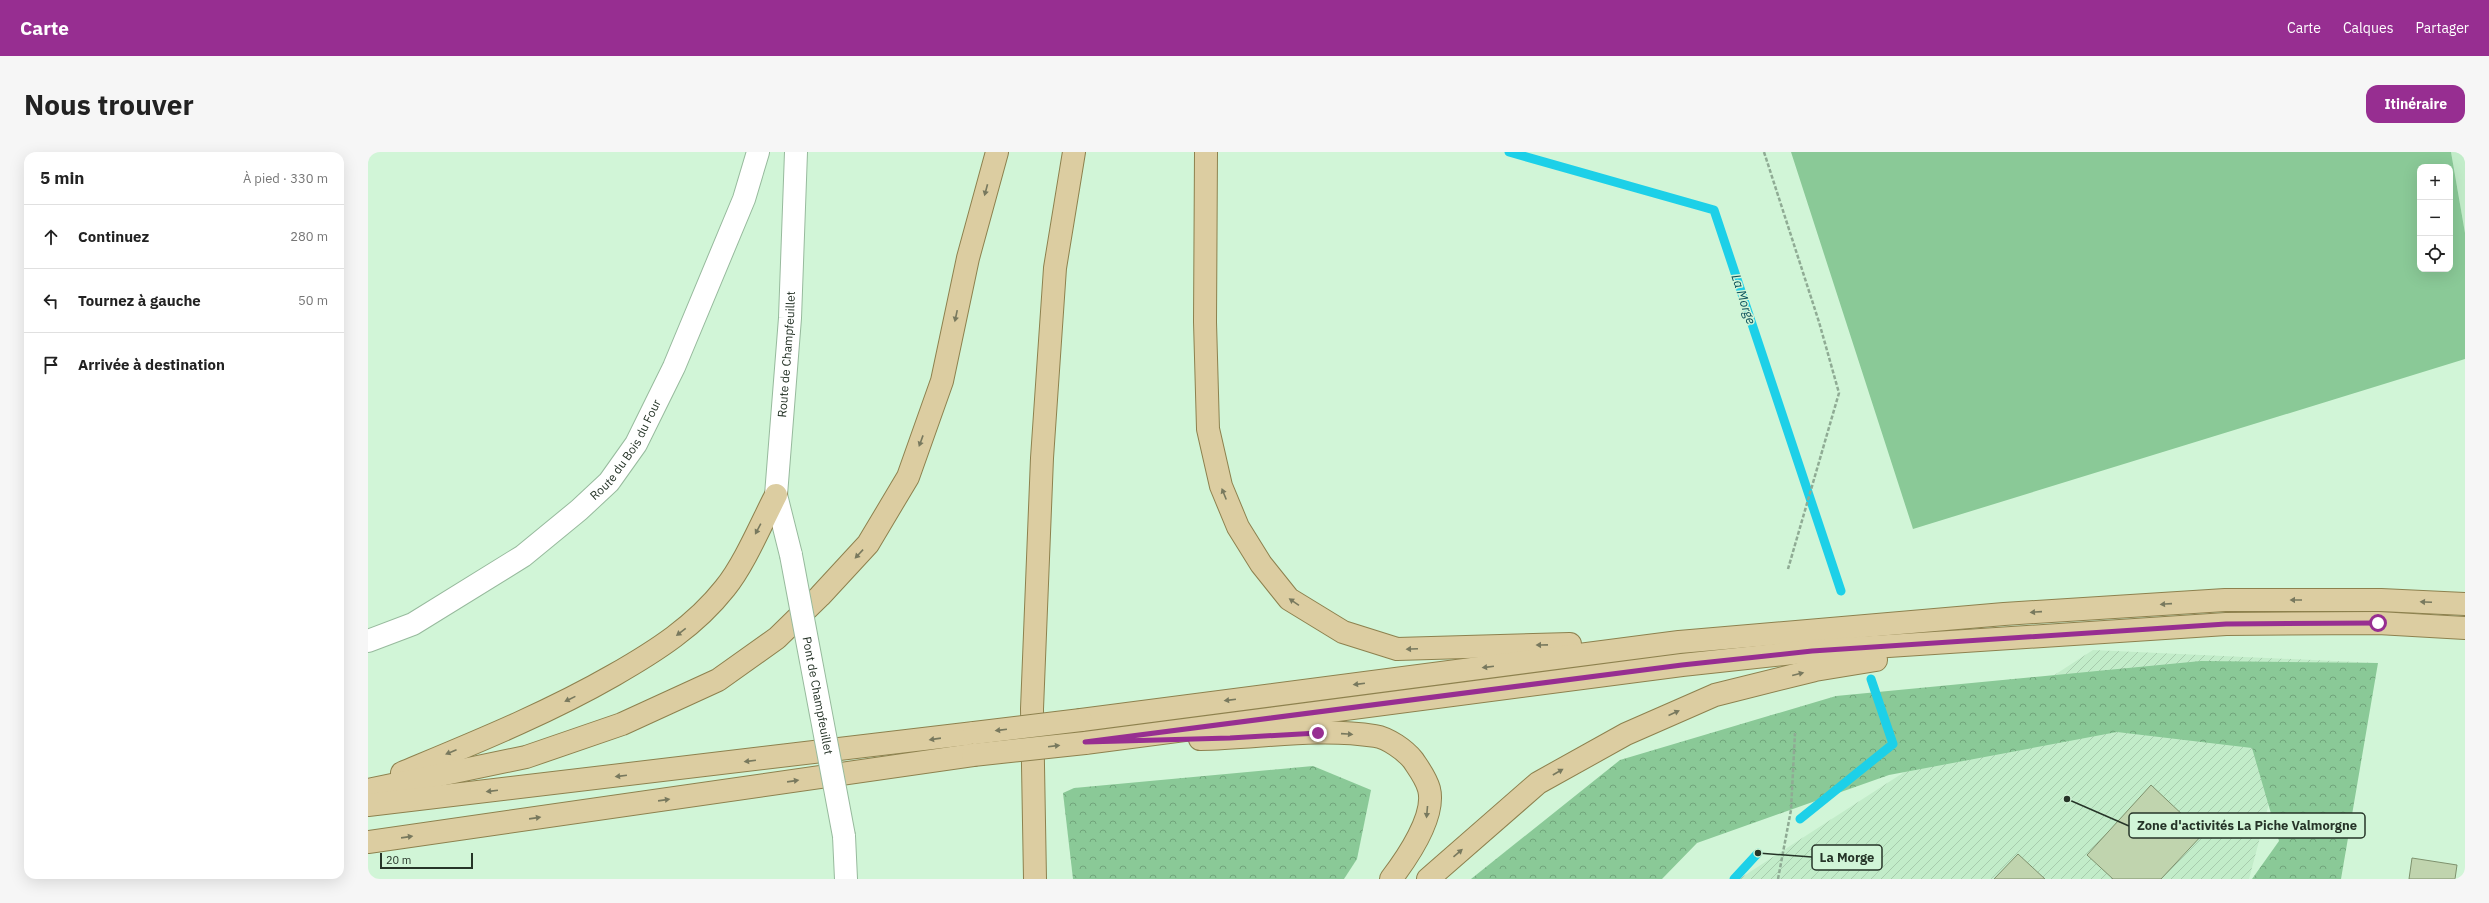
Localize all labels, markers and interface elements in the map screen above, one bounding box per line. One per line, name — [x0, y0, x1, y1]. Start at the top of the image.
text: Carte — [20, 16, 69, 40]
text: Carte — [2287, 19, 2321, 37]
text: Calques — [2343, 19, 2393, 37]
text: Partager — [2415, 19, 2469, 37]
button: Itinéraire — [2366, 85, 2465, 123]
text: Nous trouver — [24, 86, 194, 123]
map controls — [2417, 164, 2453, 272]
button: + — [2417, 164, 2453, 200]
text: 5 min — [40, 167, 84, 189]
text: À pied · 330 m — [243, 170, 328, 187]
one-way arrow — [983, 183, 989, 196]
button: − — [2417, 200, 2453, 236]
icon: ahead — [40, 226, 62, 248]
text: Continuez — [78, 227, 149, 246]
text: 280 m — [290, 228, 328, 245]
button: locate — [2417, 236, 2453, 272]
water label: La Morge — [1727, 272, 1760, 327]
icon: left — [40, 290, 62, 312]
text: Tournez à gauche — [78, 291, 201, 310]
street label: Route de Champfeuillet — [774, 291, 798, 418]
text: 50 m — [298, 292, 328, 309]
one-way arrow — [953, 310, 959, 322]
icon: arrive — [40, 354, 62, 376]
text: Arrivée à destination — [78, 355, 225, 374]
street label: Route du Bois du Four — [587, 396, 664, 503]
one-way arrow — [918, 435, 924, 447]
one-way arrow — [1221, 488, 1227, 499]
one-way arrow — [755, 523, 761, 535]
one-way arrow — [854, 549, 864, 559]
one-way arrow — [2289, 597, 2302, 603]
one-way arrow — [1288, 598, 1300, 605]
one-way arrow — [2420, 599, 2432, 606]
one-way arrow — [2160, 601, 2172, 608]
one-way arrow — [2030, 609, 2042, 616]
route start — [2369, 614, 2387, 632]
one-way arrow — [675, 628, 686, 636]
street label: Pont de Champfeuillet — [800, 635, 836, 756]
one-way arrow — [1536, 641, 1548, 648]
one-way arrow — [1406, 645, 1418, 652]
one-way arrow — [1482, 664, 1494, 670]
one-way arrow — [1792, 671, 1804, 677]
one-way arrow — [1353, 681, 1365, 687]
one-way arrow — [564, 696, 576, 702]
one-way arrow — [1224, 697, 1236, 703]
one-way arrow — [1668, 710, 1680, 716]
route end — [1309, 724, 1327, 742]
one-way arrow — [995, 727, 1007, 733]
one-way arrow — [1341, 731, 1353, 738]
one-way arrow — [929, 736, 941, 742]
one-way arrow — [1048, 743, 1060, 749]
one-way arrow — [445, 750, 457, 756]
one-way arrow — [744, 758, 756, 764]
one-way arrow — [1553, 769, 1564, 775]
one-way arrow — [615, 773, 627, 779]
one-way arrow — [787, 778, 799, 784]
one-way arrow — [486, 788, 498, 794]
one-way arrow — [658, 797, 670, 803]
one-way arrow — [1424, 806, 1431, 818]
callout: Zone d'activités La Piche Valmorgne — [2129, 813, 2365, 838]
one-way arrow — [529, 815, 541, 821]
text: Zone d'activités La Piche Valmorgne — [2137, 817, 2357, 834]
one-way arrow — [401, 834, 413, 840]
callout: La Morge — [1812, 845, 1882, 870]
one-way arrow — [1452, 849, 1463, 858]
text: La Morge — [1820, 849, 1874, 866]
scale bar — [380, 851, 473, 870]
text: 20 m — [386, 853, 411, 867]

